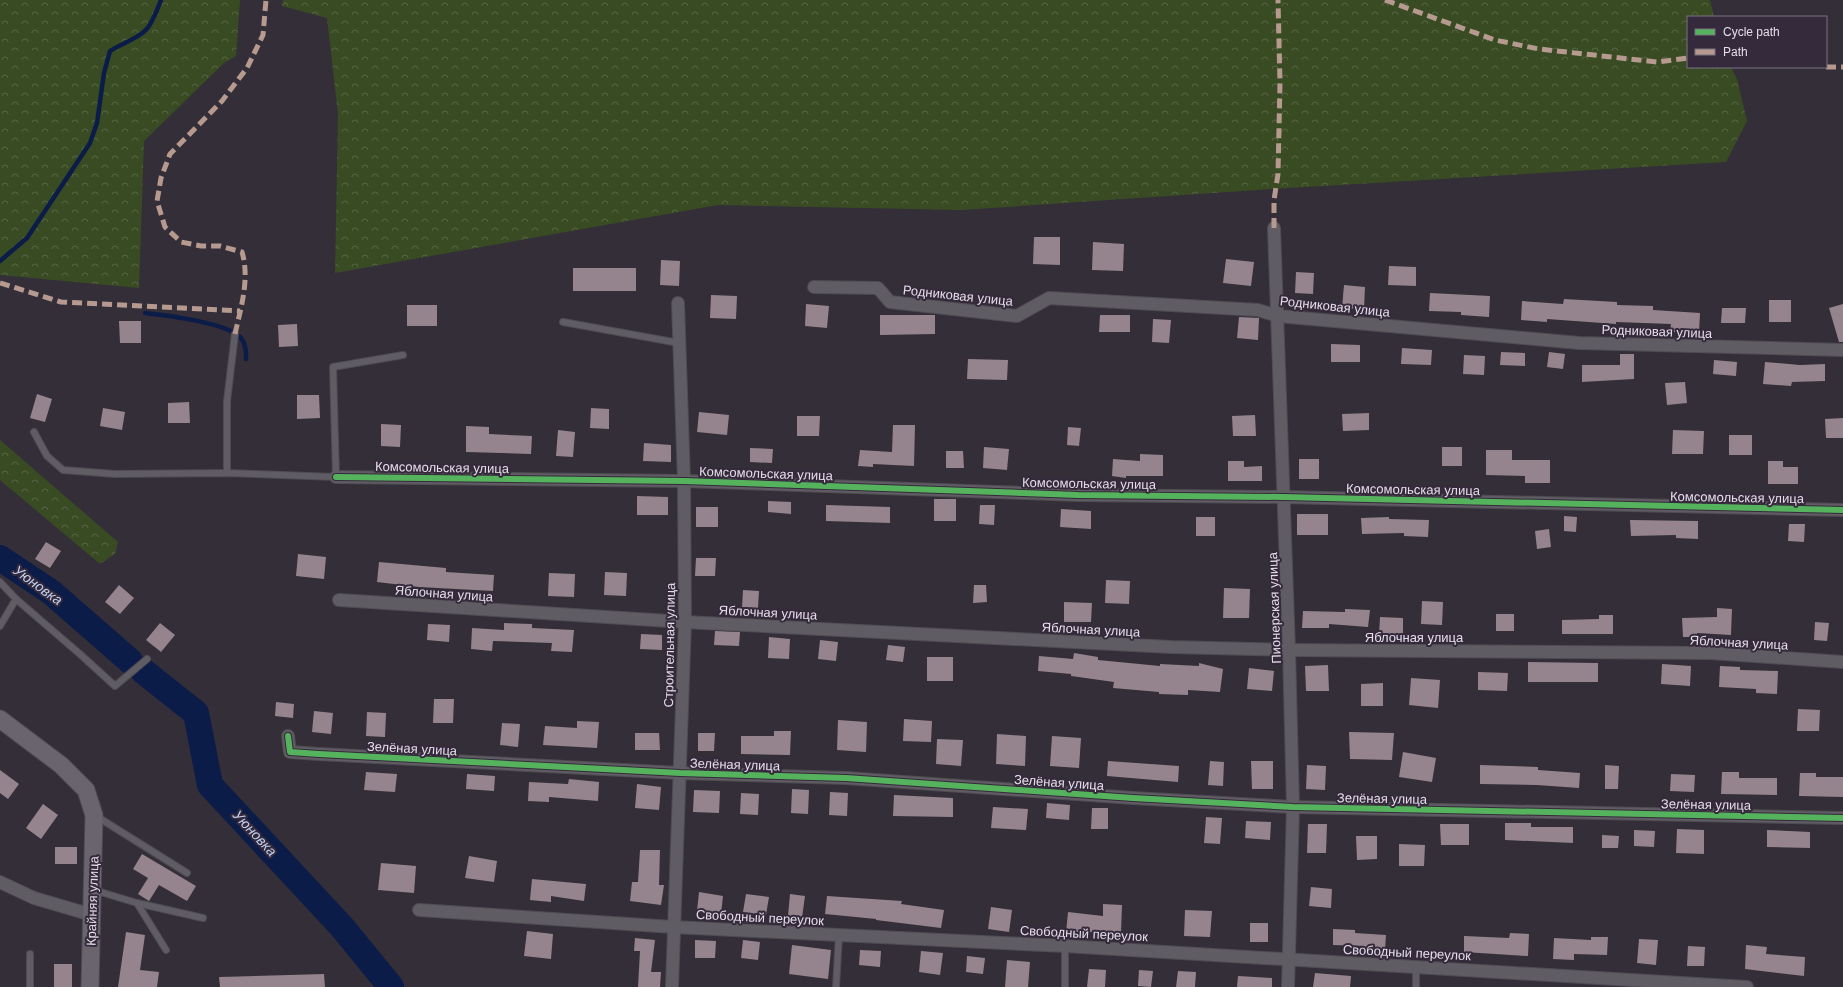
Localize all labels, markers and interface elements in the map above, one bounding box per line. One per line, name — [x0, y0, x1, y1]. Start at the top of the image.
legend — [1687, 16, 1827, 68]
text: Cycle path — [1723, 25, 1780, 39]
text: Path — [1723, 45, 1748, 59]
street label: Родниковая улица — [902, 282, 1014, 309]
street label: Родниковая улица — [1279, 293, 1391, 320]
street label: Родниковая улица — [1601, 322, 1713, 341]
street label: Комсомольская улица — [375, 459, 510, 476]
street label: Комсомольская улица — [699, 464, 834, 483]
street label: Комсомольская улица — [1022, 475, 1157, 492]
street label: Комсомольская улица — [1346, 481, 1481, 498]
street label: Комсомольская улица — [1670, 489, 1805, 506]
street label: Пионерская улица — [1265, 551, 1284, 664]
water label: Уюновка — [10, 561, 66, 608]
street label: Строительная улица — [661, 582, 678, 708]
street label: Яблочная улица — [394, 583, 494, 604]
street label: Яблочная улица — [718, 602, 818, 623]
street label: Яблочная улица — [1041, 619, 1141, 640]
street label: Яблочная улица — [1365, 630, 1464, 645]
street label: Яблочная улица — [1689, 632, 1789, 653]
street label: Зелёная улица — [367, 739, 458, 758]
street label: Зелёная улица — [690, 755, 781, 774]
street label: Зелёная улица — [1013, 772, 1105, 793]
street label: Зелёная улица — [1337, 790, 1428, 807]
street label: Зелёная улица — [1661, 796, 1752, 813]
water label: Уюновка — [229, 806, 280, 859]
street label: Крайняя улица — [83, 855, 102, 946]
street label: Свободный переулок — [696, 907, 825, 928]
street label: Свободный переулок — [1020, 923, 1149, 944]
street label: Свободный переулок — [1343, 942, 1472, 963]

